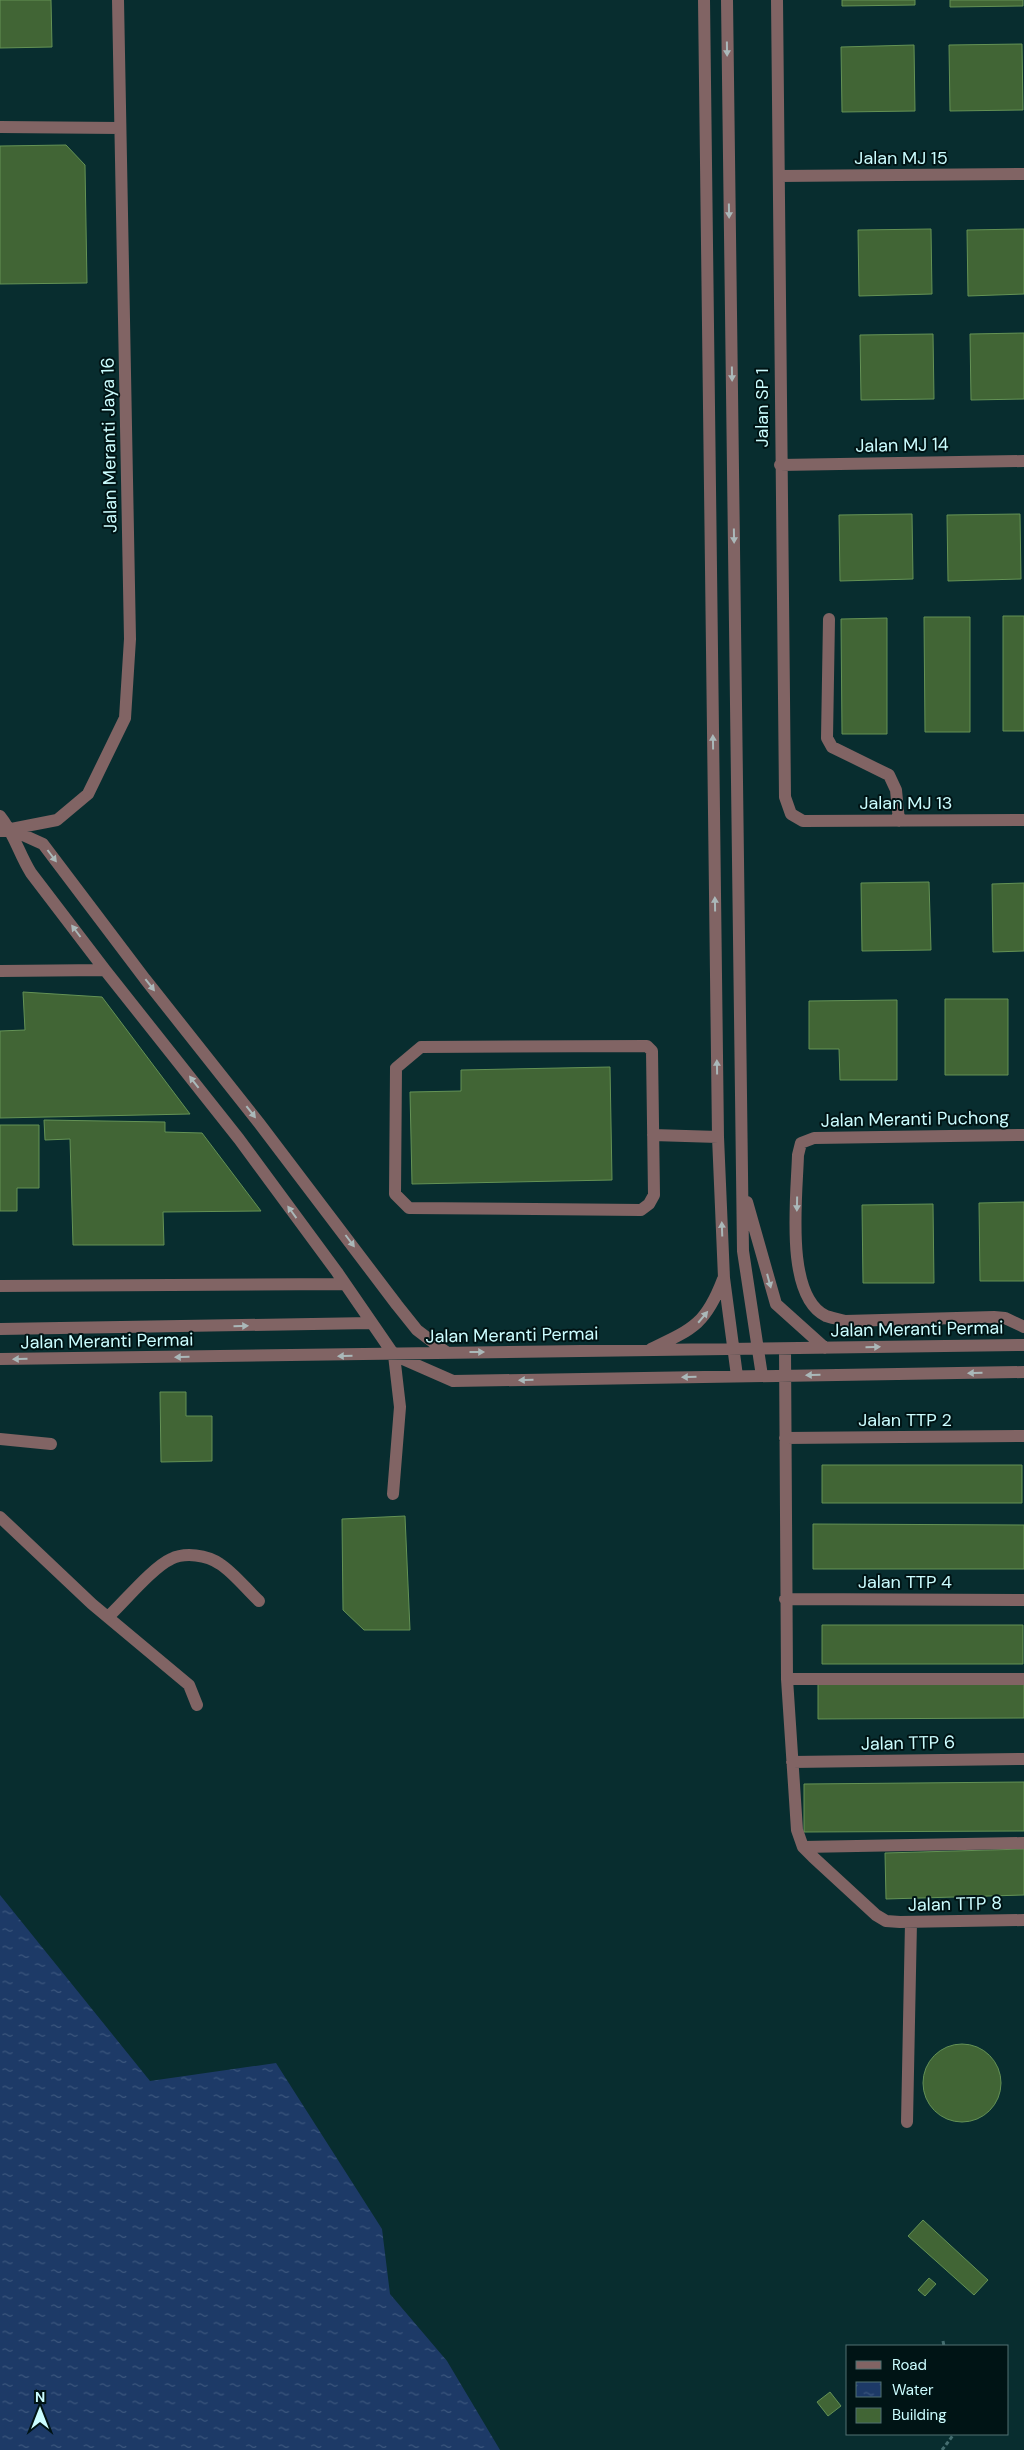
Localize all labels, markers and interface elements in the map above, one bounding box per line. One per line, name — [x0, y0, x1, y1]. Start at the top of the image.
one-way arrow — [723, 41, 731, 57]
street label: Jalan MJ 15 — [854, 146, 948, 170]
one-way arrow — [725, 203, 733, 219]
street label: Jalan Meranti Jaya 16 — [95, 357, 123, 533]
one-way arrow — [728, 366, 736, 382]
street label: Jalan SP 1 — [750, 368, 774, 448]
street label: Jalan MJ 14 — [855, 432, 949, 458]
one-way arrow — [730, 528, 738, 544]
one-way arrow — [709, 734, 717, 750]
street label: Jalan MJ 13 — [860, 791, 952, 815]
one-way arrow — [46, 849, 57, 862]
one-way arrow — [711, 896, 719, 912]
one-way arrow — [70, 925, 81, 938]
one-way arrow — [144, 978, 155, 991]
one-way arrow — [713, 1058, 721, 1074]
one-way arrow — [189, 1076, 200, 1089]
one-way arrow — [245, 1105, 256, 1118]
street label: Jalan Meranti Puchong — [821, 1105, 1009, 1133]
one-way arrow — [793, 1196, 801, 1212]
one-way arrow — [288, 1205, 298, 1218]
one-way arrow — [718, 1221, 726, 1237]
one-way arrow — [344, 1234, 355, 1247]
one-way arrow — [765, 1273, 773, 1288]
one-way arrow — [697, 1311, 708, 1324]
street label: Jalan Meranti Permai — [830, 1315, 1004, 1343]
street label: Jalan Meranti Permai — [425, 1321, 599, 1349]
one-way arrow — [233, 1322, 249, 1330]
street label: Jalan Meranti Permai — [20, 1327, 194, 1355]
one-way arrow — [866, 1343, 882, 1351]
one-way arrow — [469, 1348, 485, 1356]
one-way arrow — [337, 1352, 353, 1360]
one-way arrow — [174, 1353, 190, 1361]
one-way arrow — [12, 1355, 28, 1363]
one-way arrow — [967, 1369, 983, 1377]
one-way arrow — [805, 1371, 821, 1379]
one-way arrow — [680, 1373, 696, 1381]
one-way arrow — [518, 1376, 534, 1384]
street label: Jalan TTP 2 — [858, 1408, 952, 1432]
street label: Jalan TTP 4 — [858, 1570, 952, 1594]
street label: Jalan TTP 6 — [861, 1730, 955, 1756]
street label: Jalan TTP 8 — [908, 1891, 1002, 1917]
legend — [846, 2345, 1009, 2435]
text: Road — [892, 2355, 927, 2375]
text: Water — [892, 2380, 934, 2400]
north arrow — [15, 2385, 65, 2435]
text: N — [35, 2388, 45, 2406]
text: Building — [892, 2405, 947, 2425]

